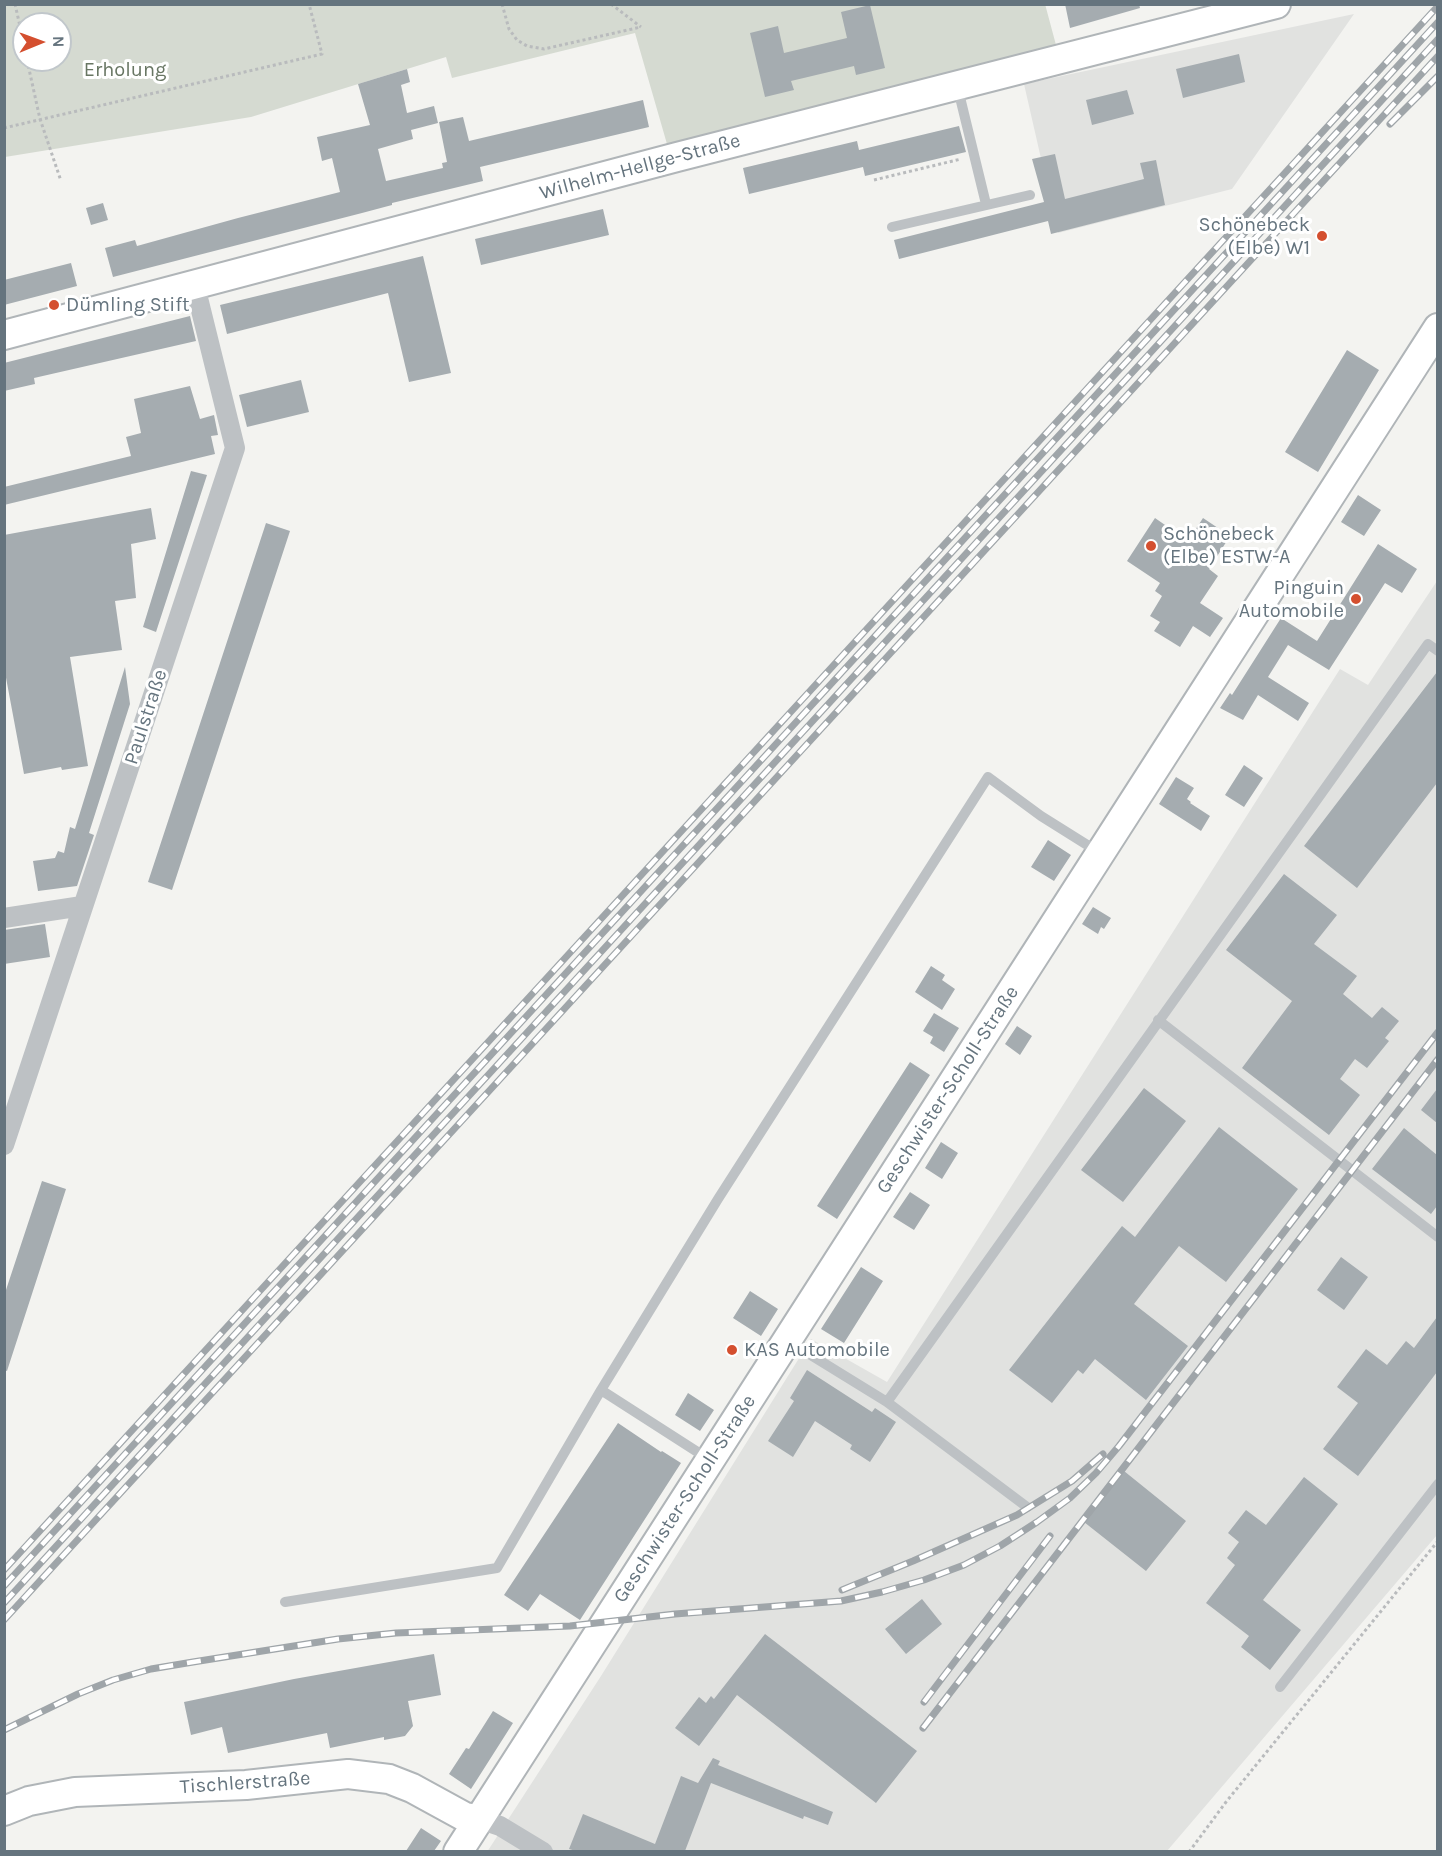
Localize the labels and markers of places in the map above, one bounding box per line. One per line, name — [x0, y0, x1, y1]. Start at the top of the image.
place label: Schönebeck (Elbe) W1 — [1199, 213, 1310, 260]
marker: Schönebeck (Elbe) W1 — [1315, 229, 1329, 243]
place label: Dümling Stift — [66, 293, 190, 317]
marker: Dümling Stift — [47, 298, 61, 312]
place label: Schönebeck (Elbe) ESTW-A — [1163, 522, 1291, 569]
marker: Schönebeck (Elbe) ESTW-A — [1144, 539, 1158, 553]
place label: Pinguin Automobile — [1239, 576, 1344, 623]
marker: Pinguin Automobile — [1349, 592, 1363, 606]
place label: KAS Automobile — [744, 1338, 890, 1362]
marker: KAS Automobile — [725, 1343, 739, 1357]

